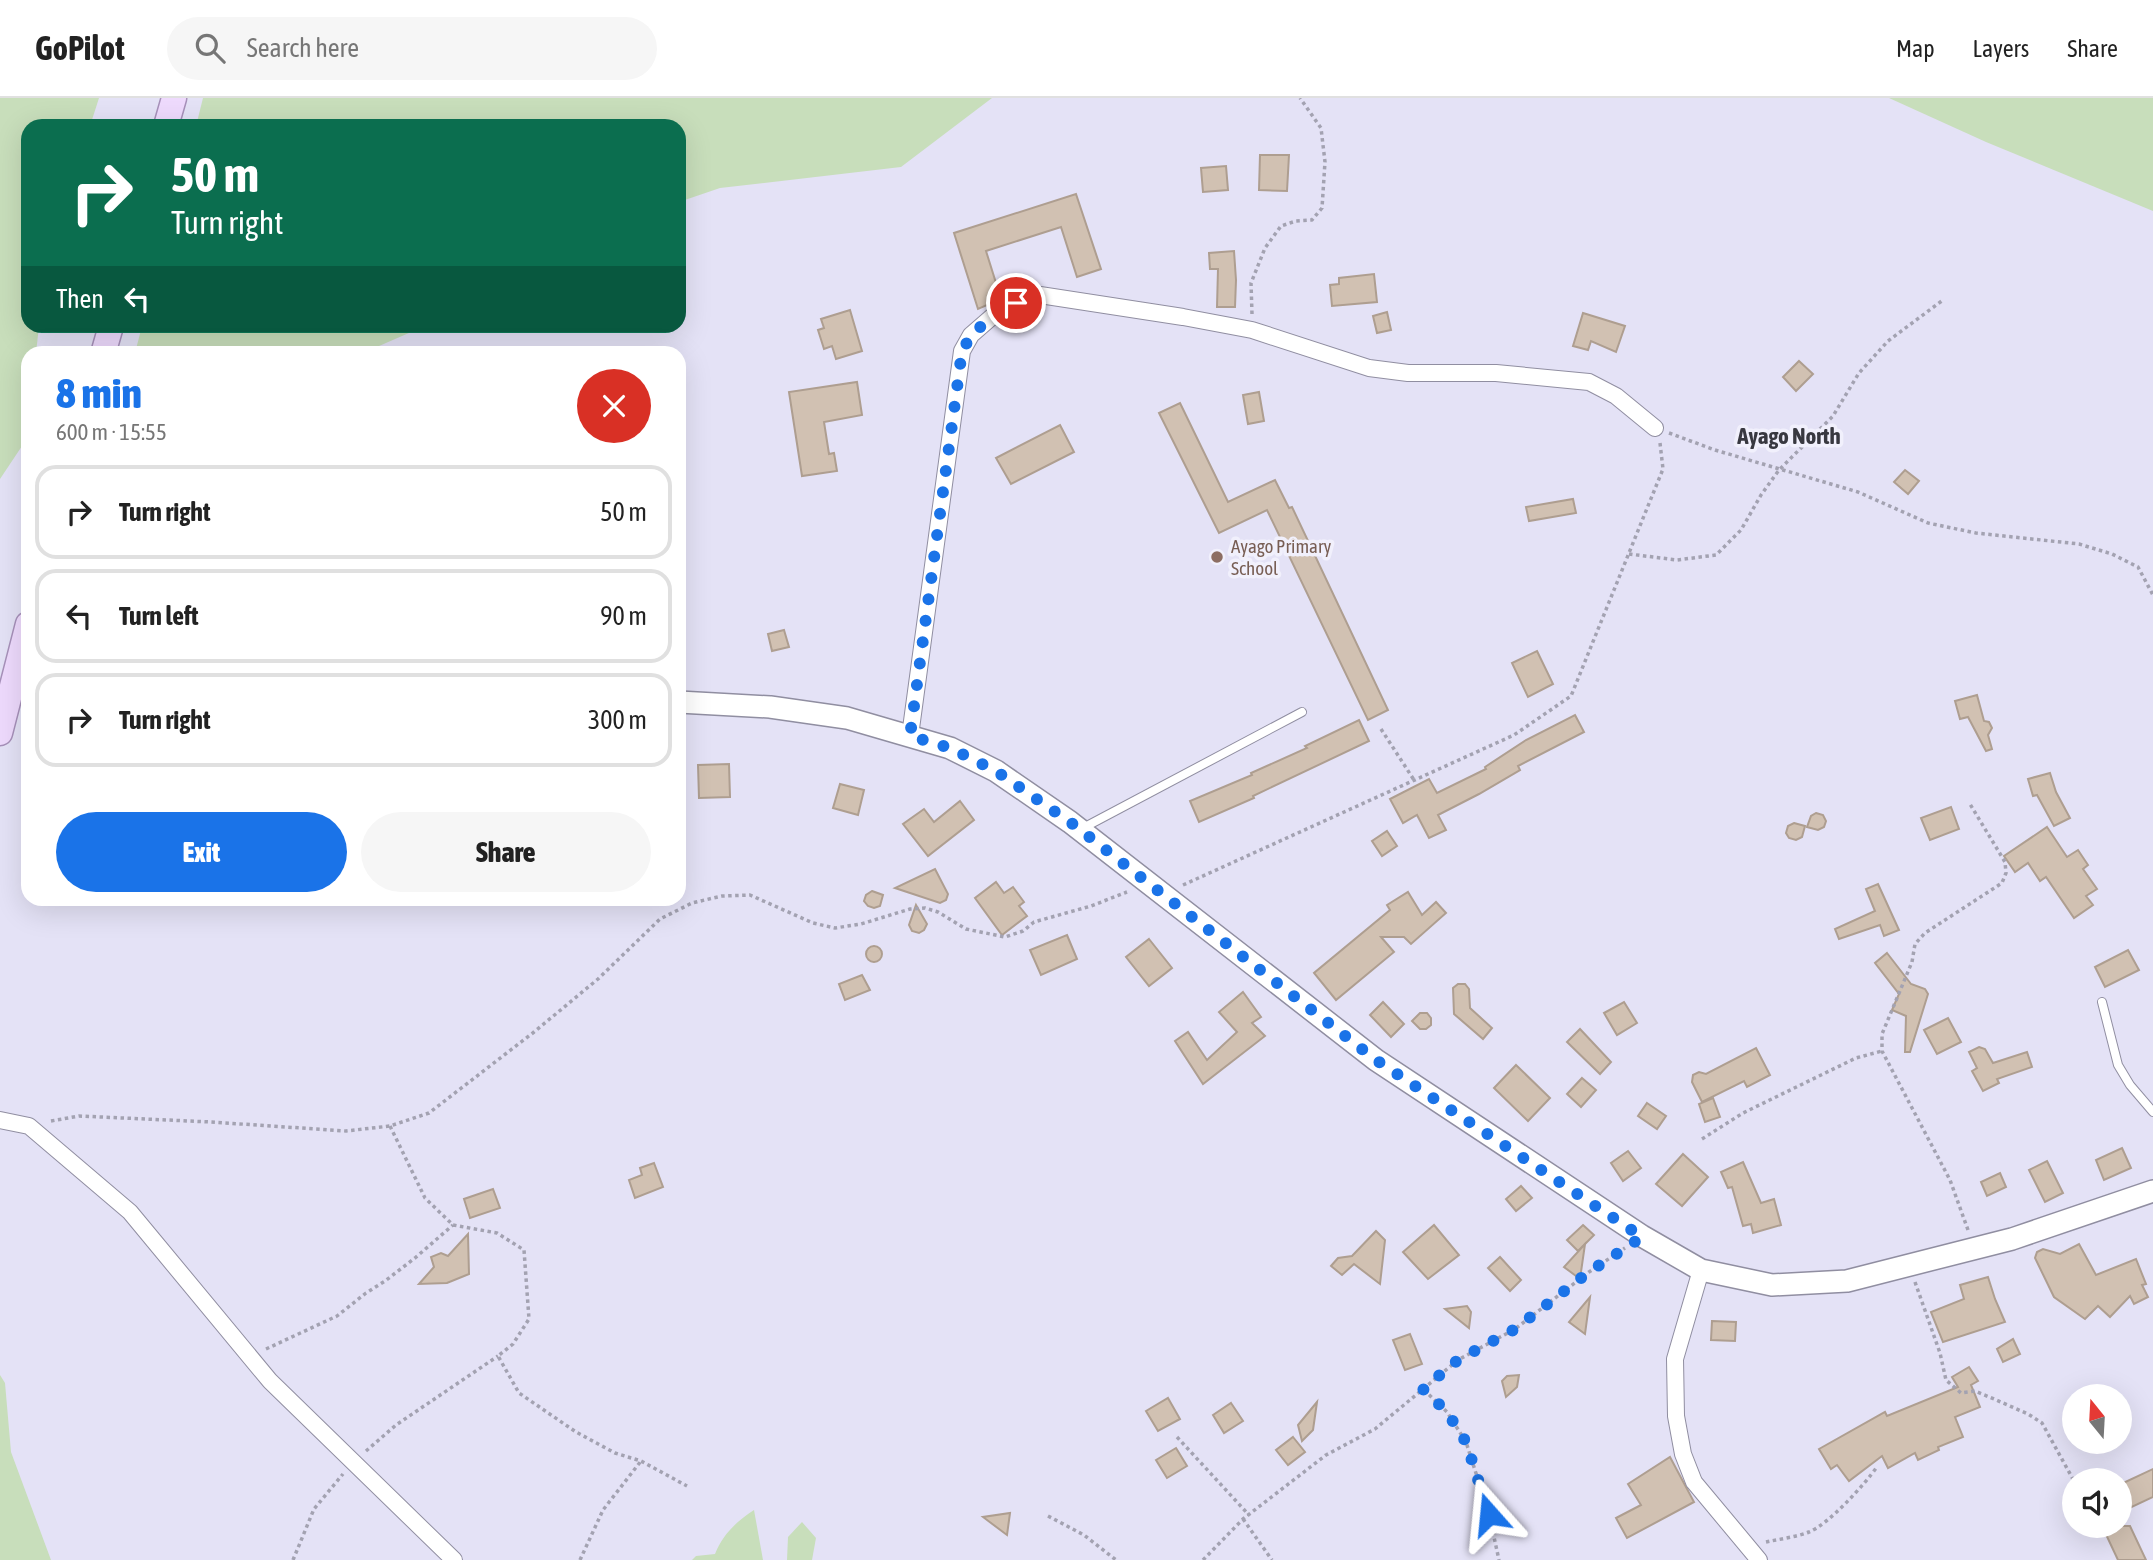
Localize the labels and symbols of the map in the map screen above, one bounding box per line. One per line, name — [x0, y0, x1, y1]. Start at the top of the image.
pin — [986, 273, 1046, 333]
district label: Ayago North — [1736, 423, 1841, 449]
place label: Ayago Primary School — [1231, 535, 1332, 579]
marker: Ayago Primary School — [1209, 549, 1225, 565]
north arrow — [2062, 1384, 2132, 1454]
position arrow — [1452, 1477, 1526, 1551]

